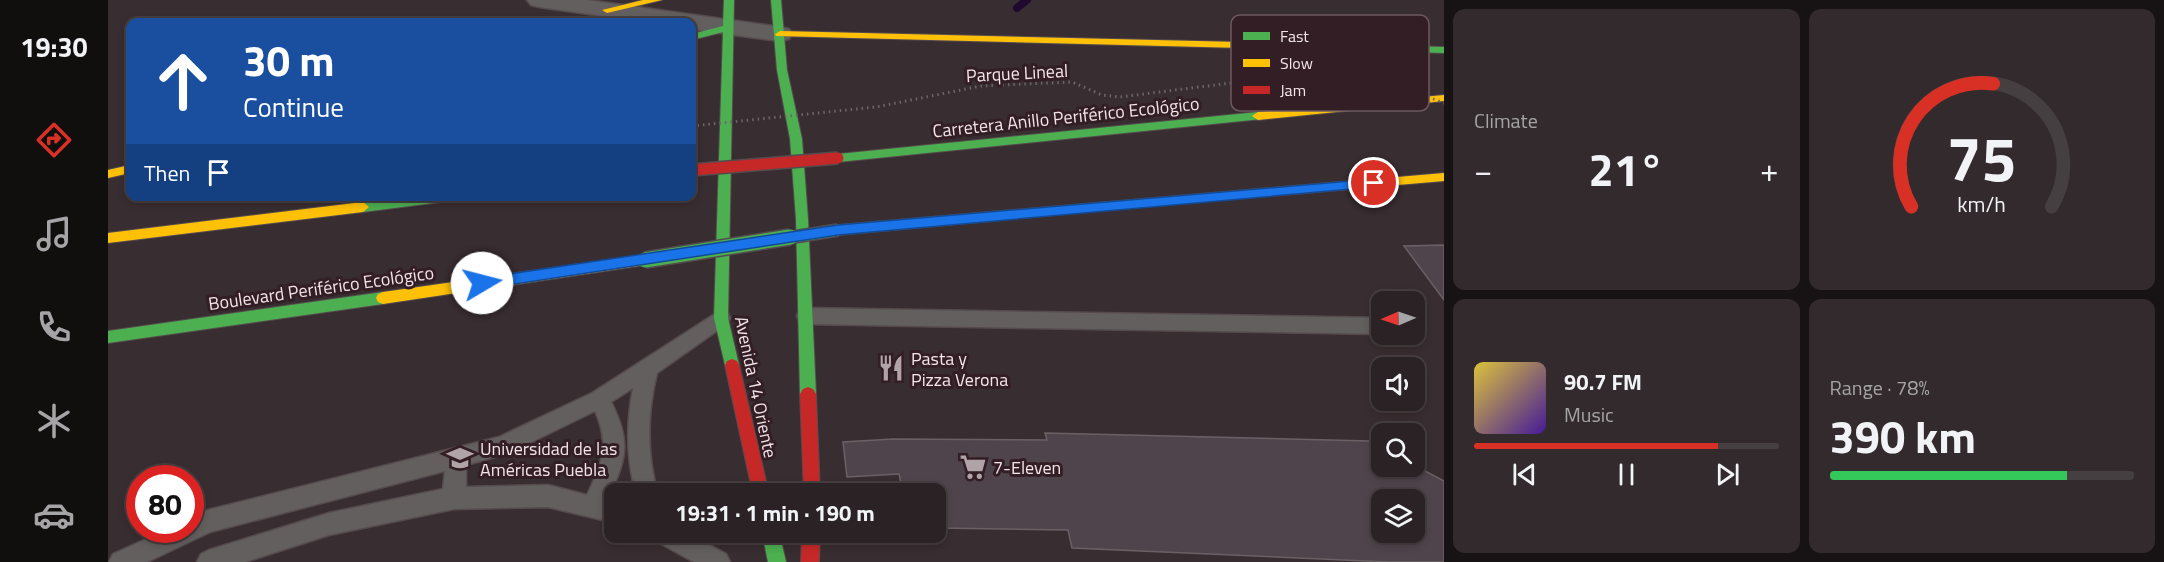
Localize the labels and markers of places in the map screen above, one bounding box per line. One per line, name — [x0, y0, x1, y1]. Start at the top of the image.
pin — [1348, 157, 1399, 208]
place label: Pasta y Pizza Verona — [911, 345, 1008, 393]
restaurant icon: Pasta y Pizza Verona — [876, 353, 906, 383]
place label: Universidad de las Américas Puebla — [480, 435, 617, 483]
school or university icon: Universidad de las Américas Puebla — [445, 443, 475, 473]
supermarket icon: 7-Eleven — [958, 452, 988, 482]
place label: 7-Eleven — [993, 454, 1061, 481]

